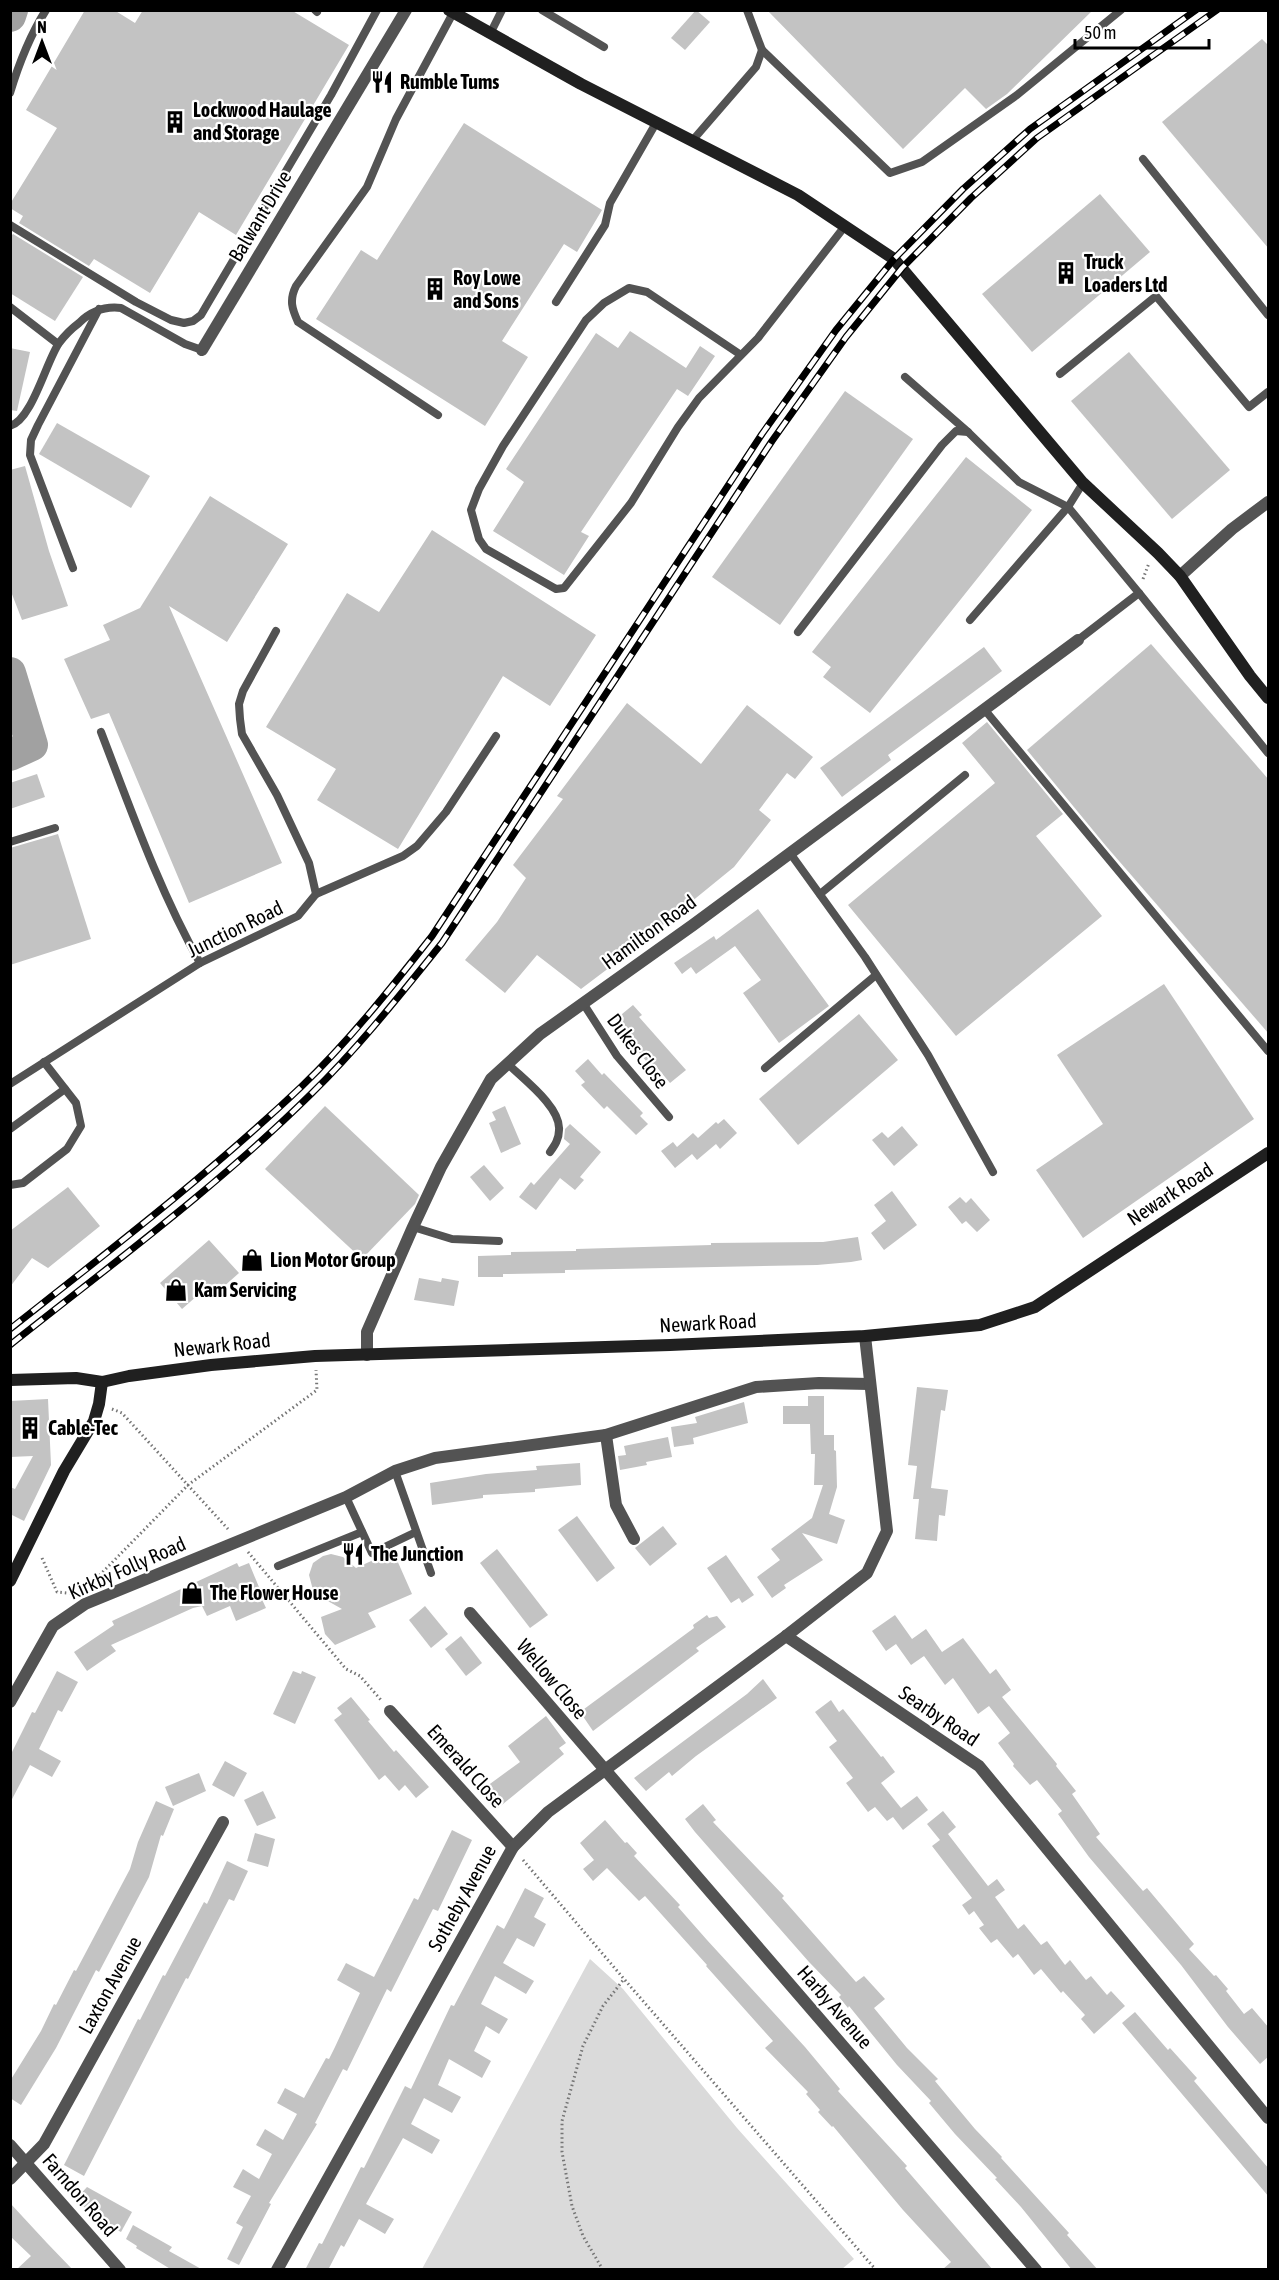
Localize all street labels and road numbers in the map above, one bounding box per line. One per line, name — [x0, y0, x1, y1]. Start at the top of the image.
street label: Balwant Drive — [223, 166, 296, 265]
street label: Hamilton Road — [597, 890, 700, 973]
street label: Junction Road — [183, 896, 286, 962]
street label: Dukes Close — [603, 1009, 674, 1093]
street label: Newark Road — [1123, 1157, 1217, 1230]
street label: Newark Road — [659, 1308, 757, 1337]
street label: Newark Road — [172, 1328, 272, 1361]
street label: Kirkby Folly Road — [65, 1531, 189, 1604]
street label: Wellow Close — [512, 1634, 592, 1723]
street label: Searby Road — [895, 1681, 983, 1751]
street label: Emerald Close — [423, 1719, 510, 1812]
street label: Sotheby Avenue — [423, 1841, 500, 1955]
street label: Laxton Avenue — [73, 1932, 146, 2038]
street label: Harby Avenue — [793, 1960, 878, 2053]
street label: Farndon Road — [38, 2149, 123, 2241]

